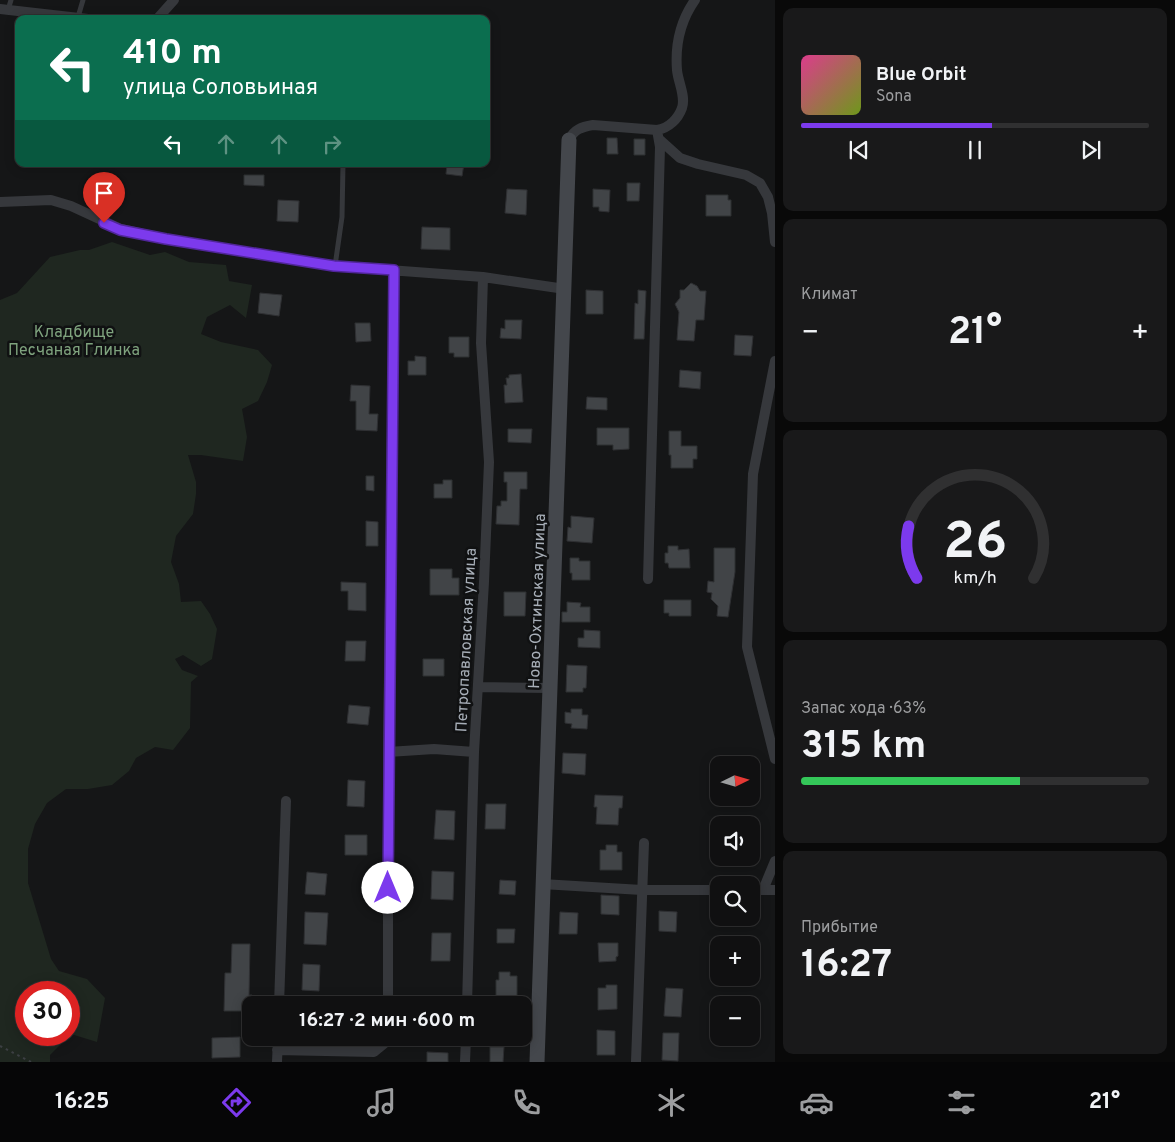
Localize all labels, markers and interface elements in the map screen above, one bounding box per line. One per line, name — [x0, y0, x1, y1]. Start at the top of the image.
text: 410 m — [123, 32, 222, 76]
icon: left — [40, 35, 105, 100]
text: Blue Orbit — [876, 63, 966, 87]
text: улица Соловьиная — [123, 75, 318, 102]
text: Sona — [876, 87, 912, 107]
icon: left — [159, 130, 187, 158]
icon: ahead — [212, 130, 240, 158]
icon: ahead — [265, 130, 293, 158]
icon: right — [318, 130, 346, 158]
icon: previous — [845, 136, 873, 164]
icon: pause — [961, 136, 989, 164]
icon: next — [1077, 136, 1105, 164]
pin — [83, 172, 125, 223]
icon: arrive — [90, 179, 118, 207]
text: Климат — [801, 285, 858, 305]
text: 21° — [948, 309, 1002, 358]
text: − — [801, 316, 819, 352]
text: + — [1131, 316, 1149, 352]
park label: Кладбище Песчаная Глинка — [8, 323, 140, 361]
text: 26 — [943, 511, 1007, 577]
street label: Ново-Охтинская улица — [525, 513, 551, 689]
street label: Петропавловская улица — [452, 547, 482, 733]
text: km/h — [953, 567, 997, 590]
text: Запас хода · 63% — [801, 699, 926, 719]
text: 315 km — [801, 723, 926, 772]
north arrow — [710, 756, 760, 806]
map controls — [710, 756, 760, 1046]
button: sound — [710, 816, 760, 866]
position arrow — [361, 861, 413, 913]
button: search — [710, 876, 760, 926]
text: Прибытие — [801, 918, 878, 938]
button: + — [710, 936, 760, 986]
text: 16:27 — [801, 942, 892, 991]
speed limit sign: 30 — [15, 981, 80, 1046]
button: − — [710, 996, 760, 1046]
text: 16:27 · 2 мин · 600 m — [299, 1009, 475, 1033]
icon: directions — [219, 1085, 254, 1120]
icon: music — [364, 1085, 399, 1120]
icon: phone — [509, 1085, 544, 1120]
icon: climate — [654, 1085, 689, 1120]
icon: car — [799, 1085, 834, 1120]
icon: filters — [944, 1085, 979, 1120]
text: 16:25 — [55, 1089, 110, 1116]
text: 21° — [1089, 1089, 1120, 1116]

